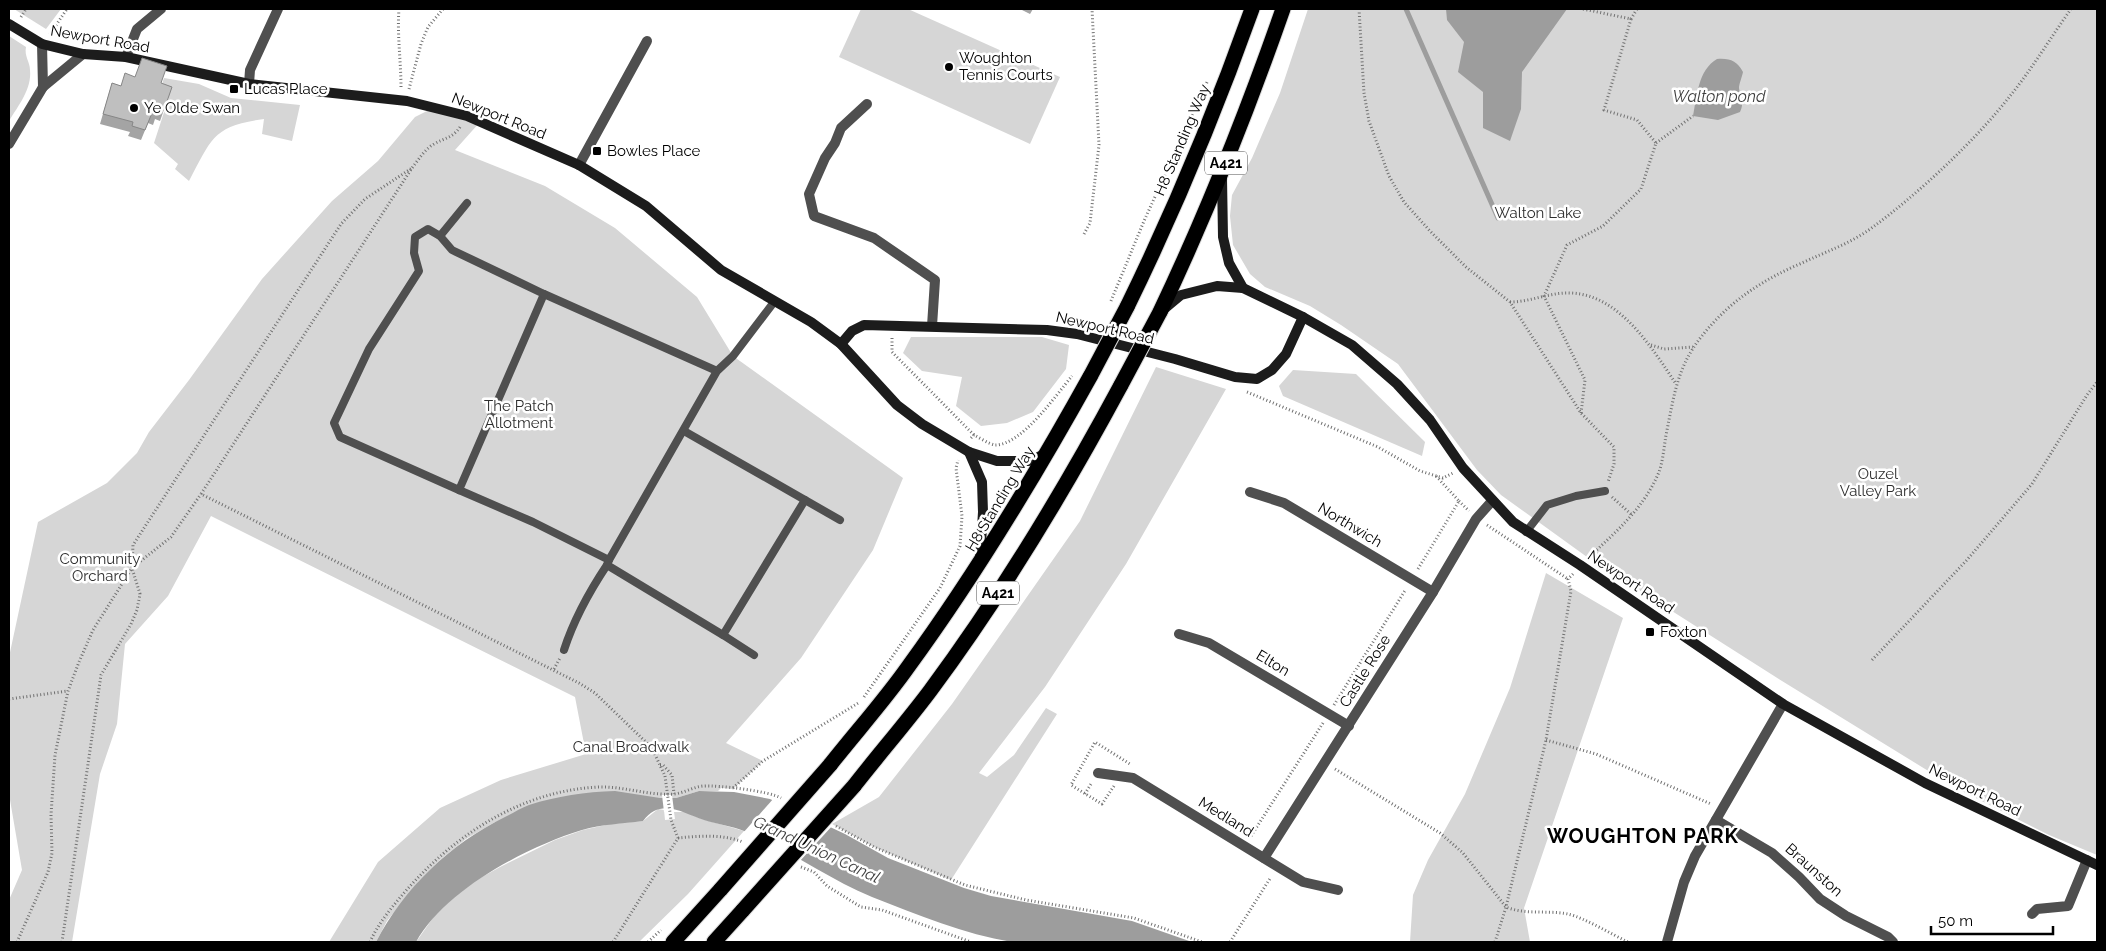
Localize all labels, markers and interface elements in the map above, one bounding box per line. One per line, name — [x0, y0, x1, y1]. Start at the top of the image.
street label: Newport Road — [49, 21, 151, 57]
place label: Woughton Tennis Courts — [959, 49, 1053, 84]
marker: Woughton Tennis Courts — [943, 61, 955, 73]
place label: Lucas Place — [244, 80, 328, 98]
street label: H8 Standing Way — [1150, 81, 1214, 199]
marker: Lucas Place — [228, 83, 240, 95]
water label: Walton pond — [1672, 87, 1766, 106]
street label: Newport Road — [449, 89, 549, 143]
place label: Ye Olde Swan — [144, 99, 240, 117]
marker: Ye Olde Swan — [128, 102, 140, 114]
place label: Bowles Place — [607, 142, 701, 160]
marker: Bowles Place — [591, 145, 603, 157]
road number: A421 — [1205, 152, 1247, 174]
park label: Walton Lake — [1495, 204, 1582, 222]
street label: Newport Road — [1054, 308, 1156, 348]
park label: The Patch Allotment — [484, 397, 554, 432]
street label: H8 Standing Way — [961, 443, 1039, 555]
park label: Ouzel Valley Park — [1840, 465, 1916, 500]
street label: Northwich — [1315, 499, 1385, 551]
street label: Newport Road — [1584, 546, 1678, 618]
park label: Community Orchard — [60, 550, 140, 585]
road number: A421 — [977, 582, 1019, 604]
place label: Foxton — [1660, 623, 1707, 641]
marker: Foxton — [1644, 626, 1656, 638]
street label: Castle Rose — [1336, 631, 1394, 711]
street label: Elton — [1253, 646, 1293, 680]
park label: Canal Broadwalk — [573, 738, 689, 756]
street label: Newport Road — [1926, 760, 2024, 820]
street label: Medland — [1195, 793, 1257, 841]
water label: Grand Union Canal — [751, 812, 883, 887]
district label: WOUGHTON PARK — [1547, 824, 1739, 848]
street label: Braunston — [1782, 840, 1846, 900]
scale bar — [1931, 904, 2054, 936]
text: 50 m — [1938, 912, 1973, 930]

